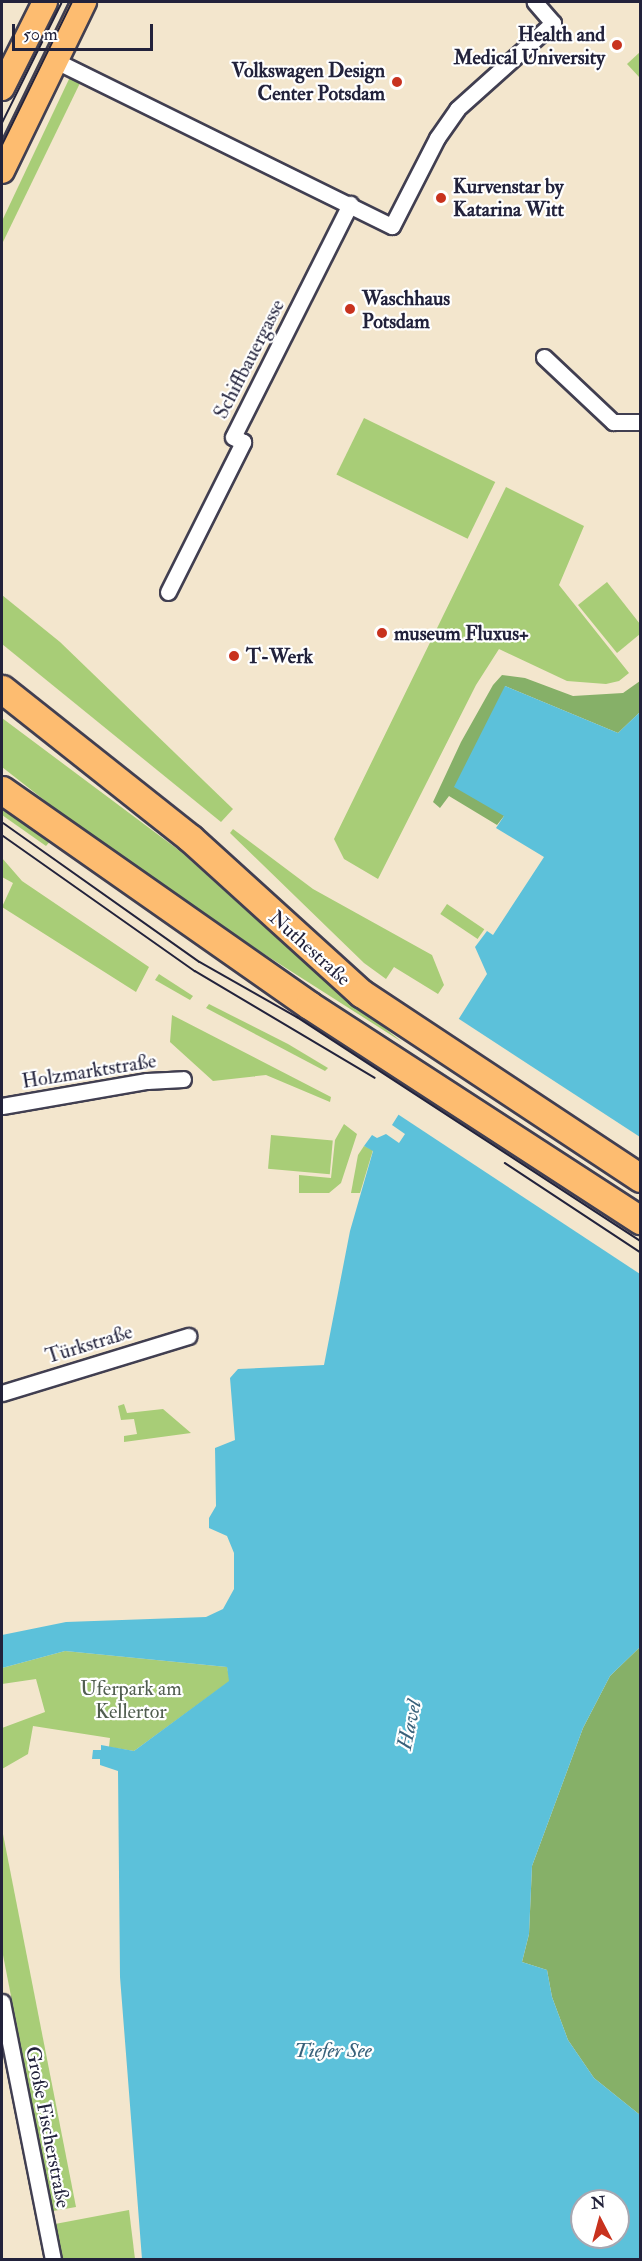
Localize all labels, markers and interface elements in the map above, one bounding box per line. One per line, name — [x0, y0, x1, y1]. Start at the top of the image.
scale bar — [15, 12, 156, 50]
place label: Health and Medical University — [454, 22, 605, 69]
text: 50 m — [23, 23, 58, 46]
marker: Health and Medical University — [610, 38, 624, 52]
place label: Volkswagen Design Center Potsdam — [231, 58, 385, 105]
marker: Volkswagen Design Center Potsdam — [390, 75, 404, 89]
place label: Kurvenstar by Katarina Witt — [453, 174, 564, 221]
marker: Kurvenstar by Katarina Witt — [434, 191, 448, 205]
place label: Waschhaus Potsdam — [362, 286, 450, 333]
street label: Schiffbauergasse — [209, 295, 289, 423]
marker: Waschhaus Potsdam — [343, 302, 357, 316]
place label: museum Fluxus+ — [394, 621, 529, 645]
marker: museum Fluxus+ — [375, 626, 389, 640]
place label: T-Werk — [246, 644, 313, 668]
marker: T-Werk — [227, 649, 241, 663]
street label: Nuthestraße — [264, 905, 356, 991]
street label: Holzmarktstraße — [20, 1049, 158, 1093]
street label: Türkstraße — [43, 1319, 135, 1369]
park label: Uferpark am Kellertor — [80, 1676, 182, 1723]
water label: Havel — [392, 1698, 428, 1752]
water label: Tiefer See — [294, 2038, 372, 2064]
street label: Große Fischerstraße — [21, 2044, 75, 2210]
north arrow — [570, 2189, 630, 2249]
text: N — [590, 2192, 606, 2214]

